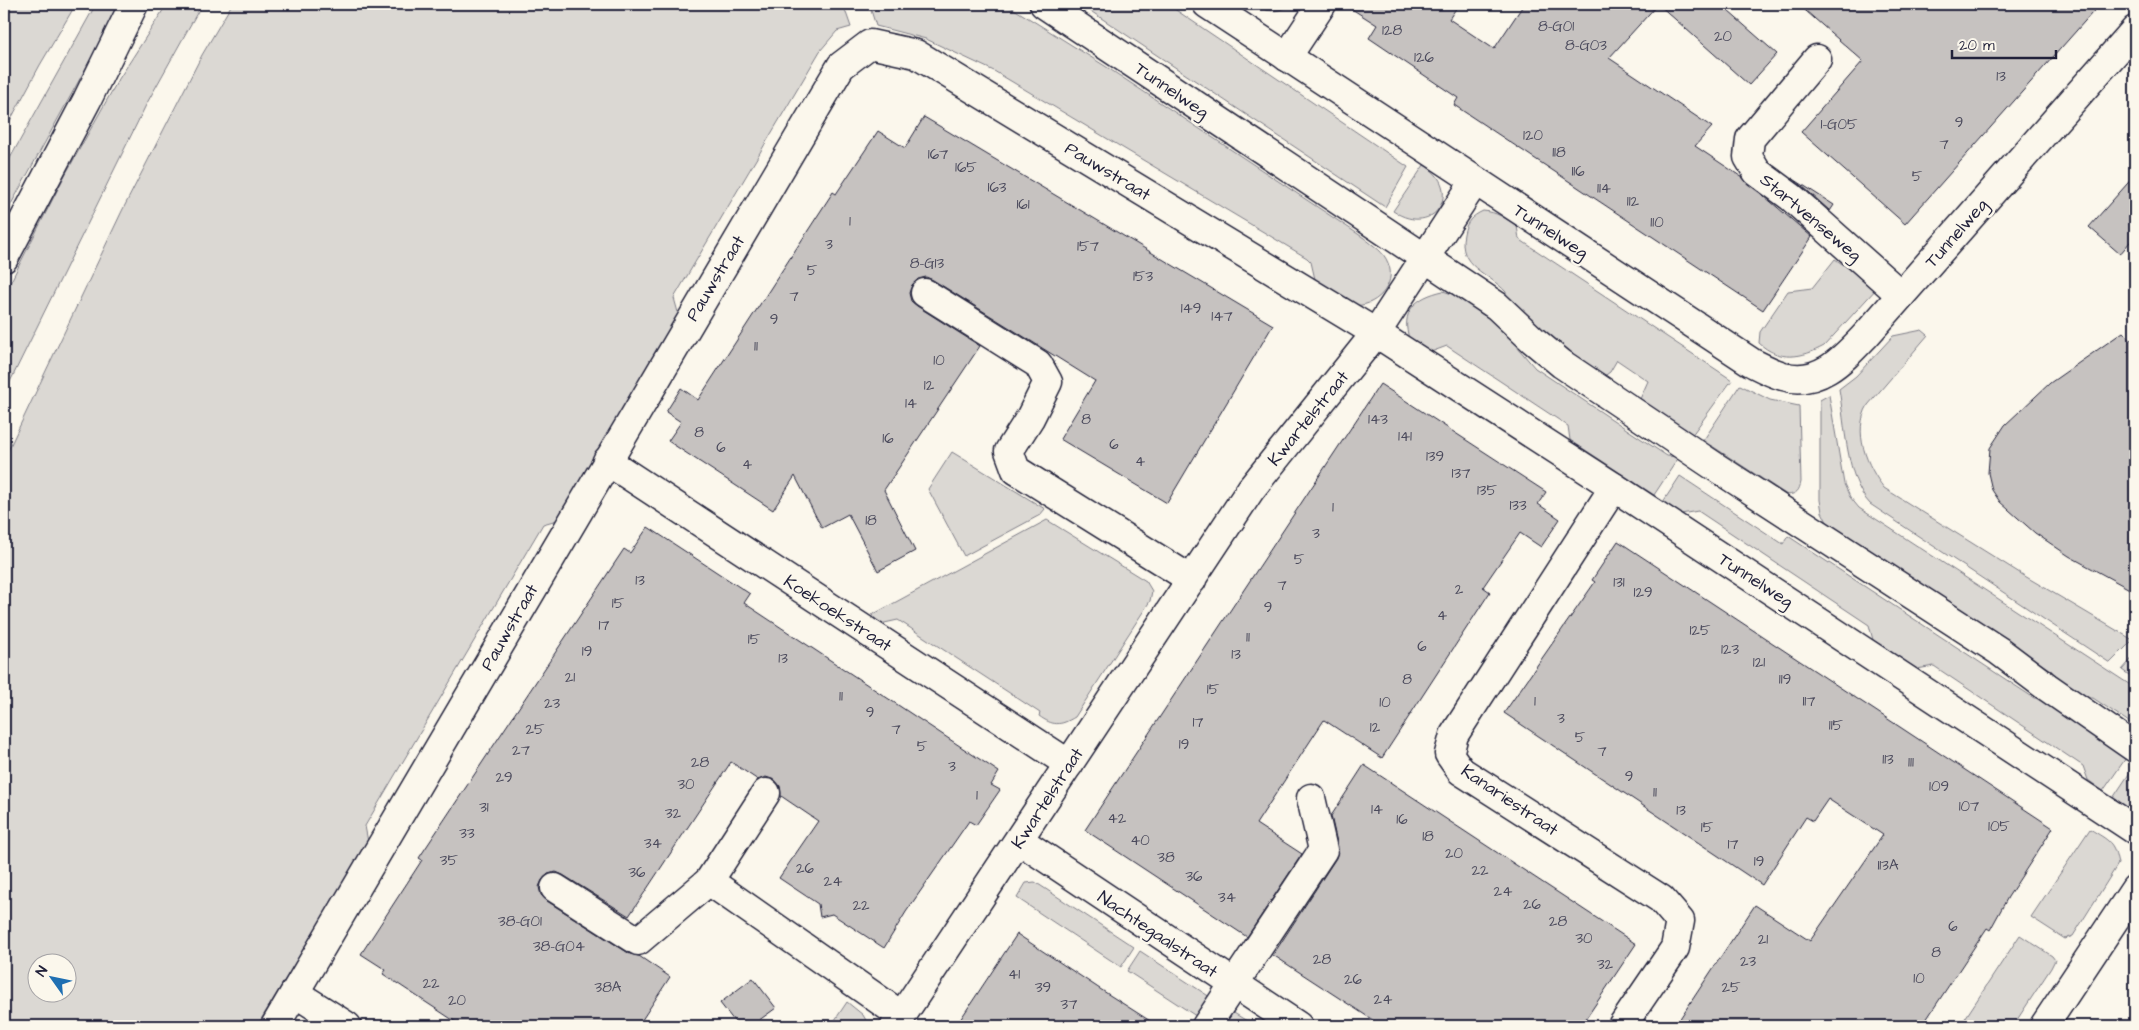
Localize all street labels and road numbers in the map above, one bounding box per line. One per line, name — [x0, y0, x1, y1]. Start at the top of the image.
street label: Tunnelweg — [1129, 56, 1214, 125]
street label: Pauwstraat — [1060, 136, 1156, 207]
street label: Startvenseweg — [1754, 167, 1867, 268]
street label: Tunnelweg — [1919, 193, 1994, 274]
street label: Tunnelweg — [1508, 198, 1593, 266]
street label: Pauwstraat — [680, 230, 751, 326]
street label: Kwartelstraat — [1262, 365, 1355, 471]
street label: Tunnelweg — [1713, 547, 1798, 615]
street label: Koekoekstraat — [779, 569, 897, 658]
street label: Pauwstraat — [475, 579, 545, 675]
street label: Kwartelstraat — [1005, 742, 1090, 854]
street label: Kanariestraat — [1456, 759, 1564, 843]
street label: Nachtegaalstraat — [1092, 885, 1223, 985]

